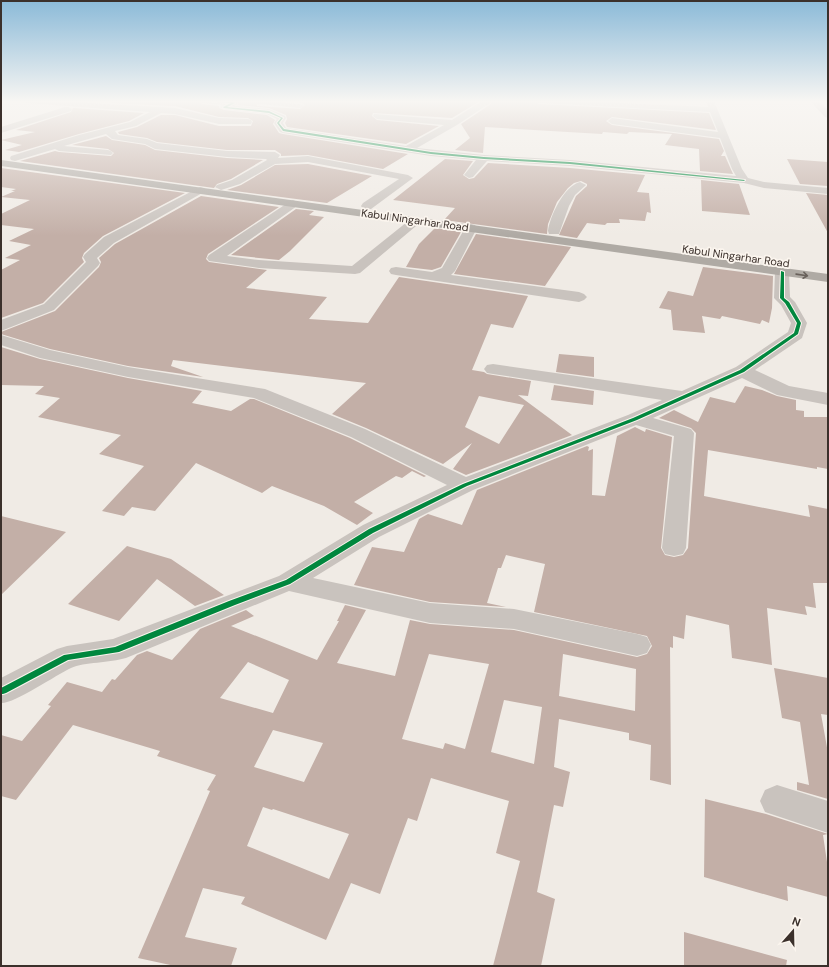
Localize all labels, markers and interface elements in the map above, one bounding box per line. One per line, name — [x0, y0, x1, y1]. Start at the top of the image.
street label: Kabul Ningarhar Road — [360, 206, 470, 234]
street label: Kabul Ningarhar Road — [681, 242, 791, 270]
one-way arrow — [795, 271, 808, 279]
north arrow — [773, 911, 813, 951]
text: N — [790, 914, 803, 930]

